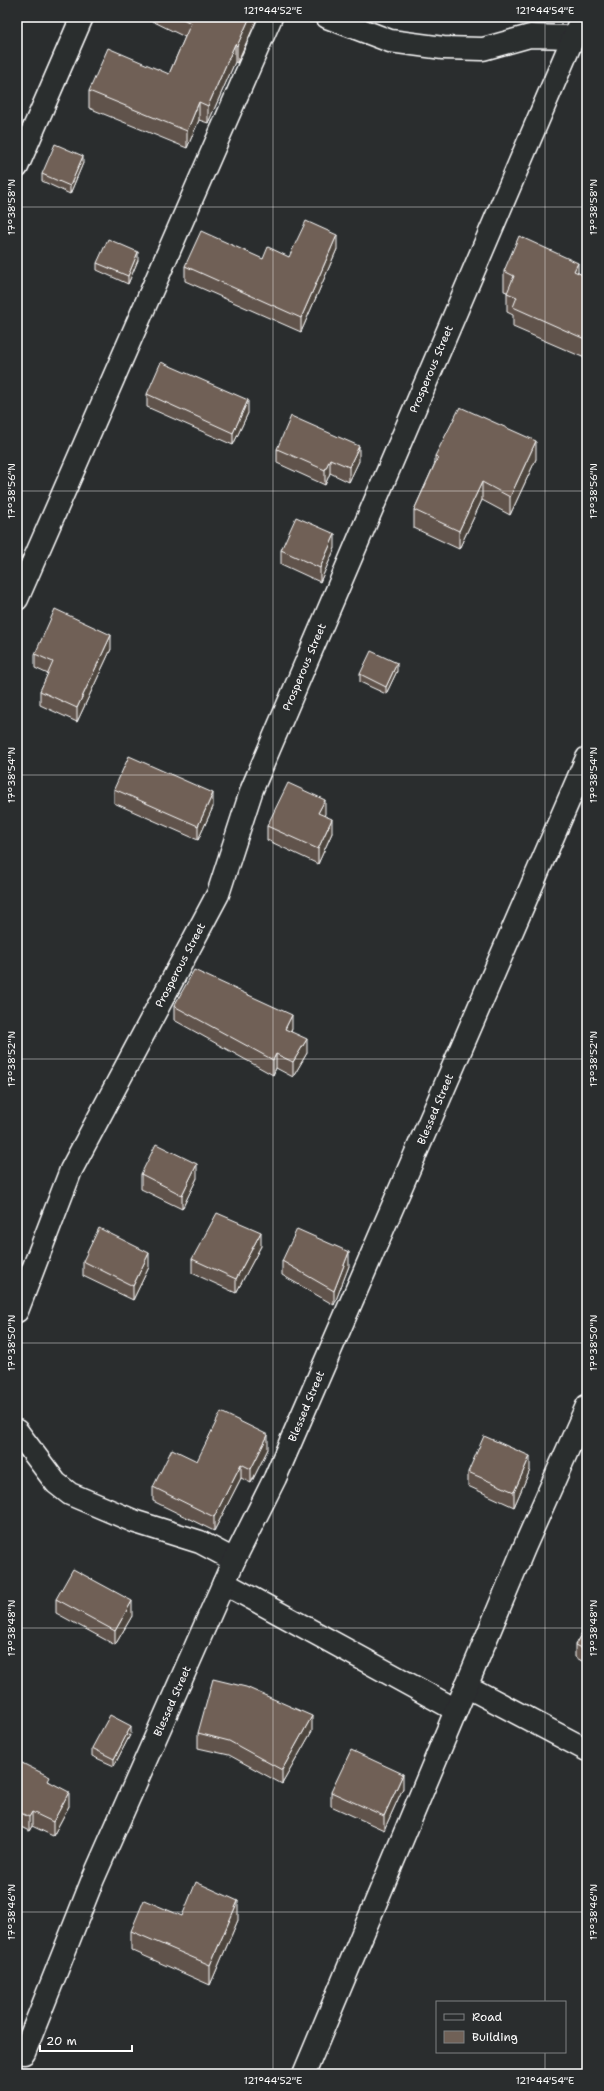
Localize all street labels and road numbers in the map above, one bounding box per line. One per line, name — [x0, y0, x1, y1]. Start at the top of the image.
street label: Prosperous Street — [406, 323, 457, 415]
street label: Prosperous Street — [279, 621, 330, 713]
street label: Prosperous Street — [152, 920, 209, 1010]
street label: Blessed Street — [414, 1071, 457, 1147]
street label: Blessed Street — [285, 1368, 328, 1444]
street label: Blessed Street — [150, 1663, 195, 1739]

